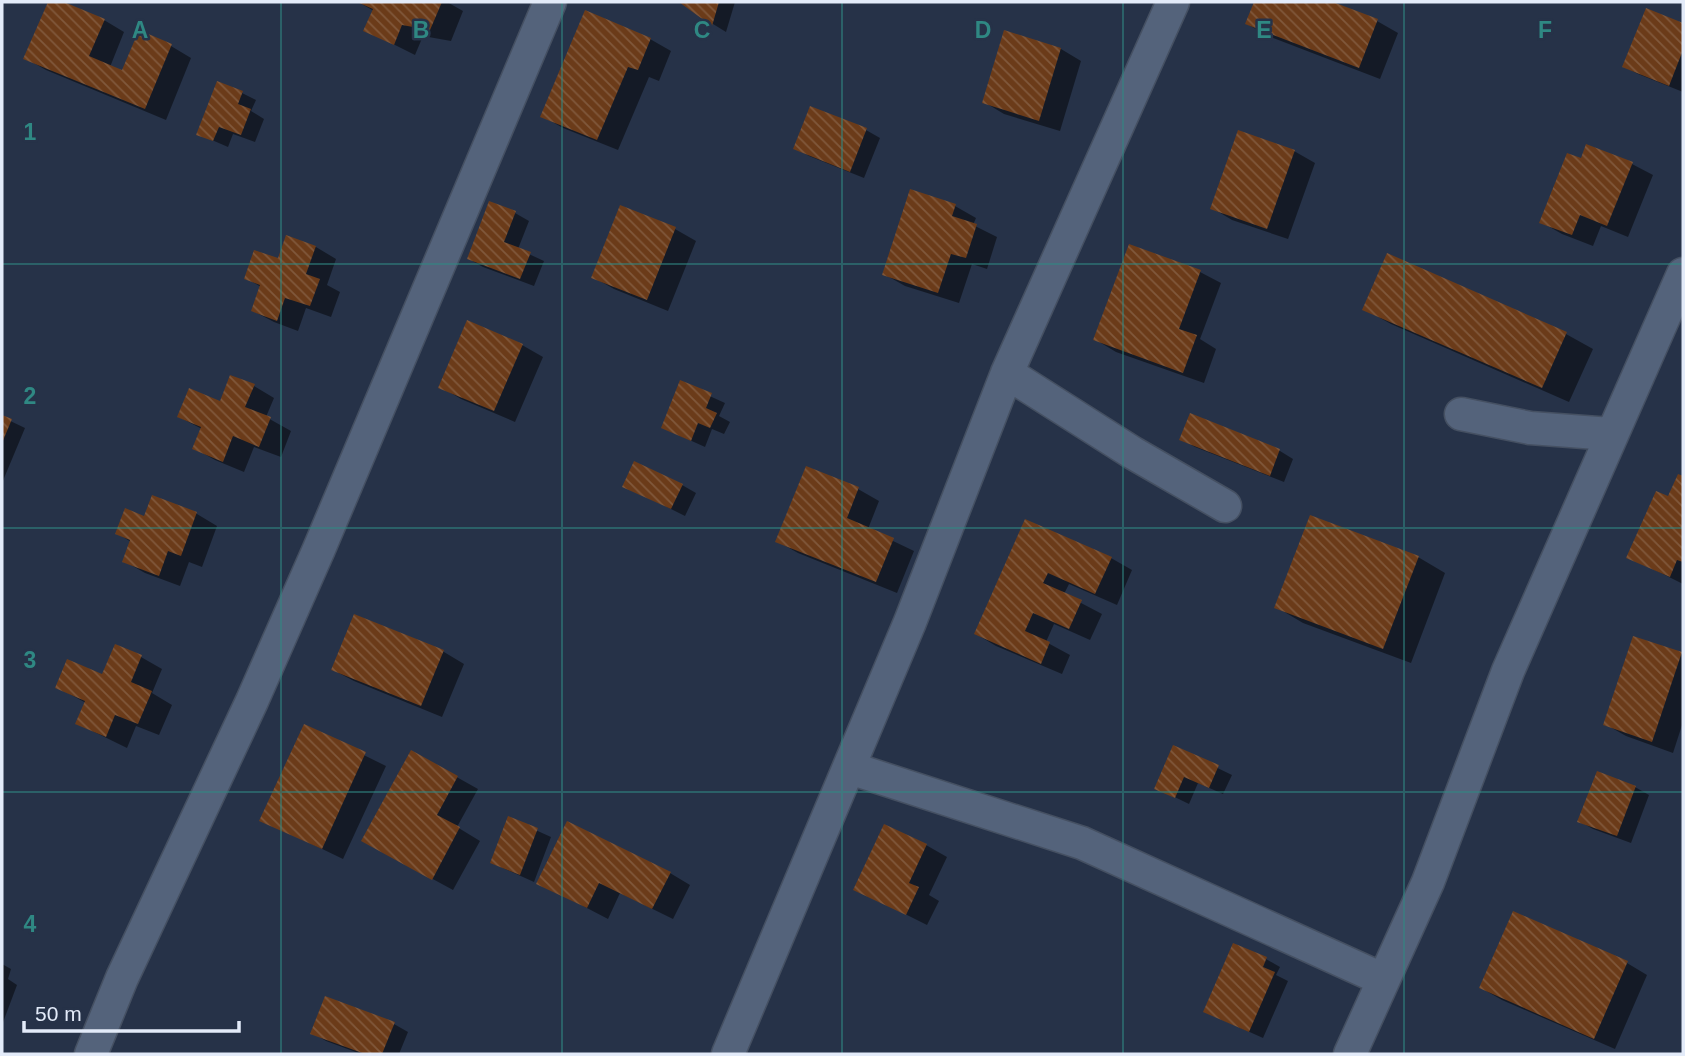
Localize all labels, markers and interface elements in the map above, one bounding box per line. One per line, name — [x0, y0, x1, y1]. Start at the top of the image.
text: A — [132, 17, 148, 43]
text: B — [413, 17, 429, 43]
text: C — [694, 17, 710, 43]
text: D — [975, 17, 991, 43]
text: E — [1256, 17, 1272, 43]
text: F — [1538, 17, 1552, 43]
text: 1 — [24, 119, 37, 145]
text: 2 — [24, 383, 36, 409]
text: 3 — [24, 647, 36, 673]
text: 4 — [24, 911, 37, 937]
scale bar — [24, 990, 240, 1034]
text: 50 m — [35, 1002, 82, 1025]

